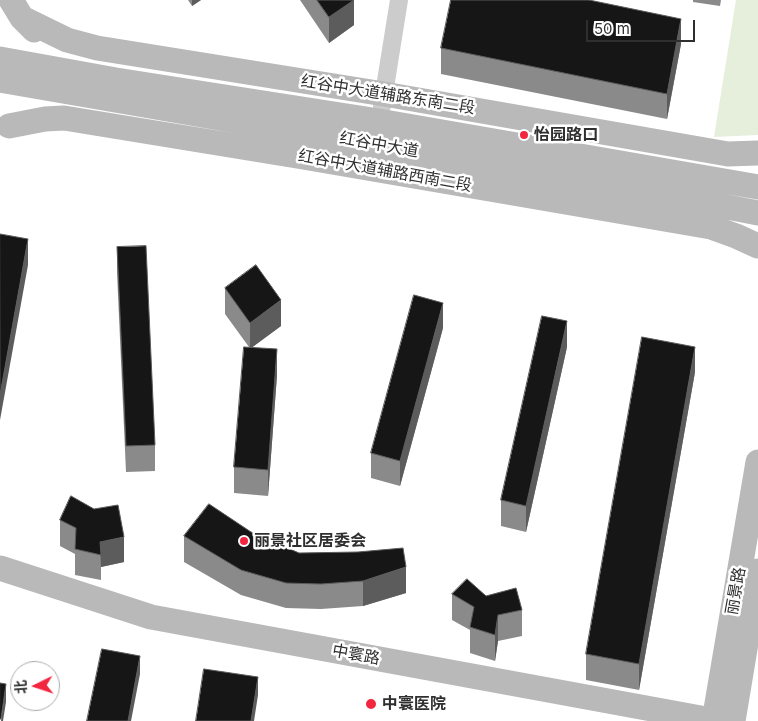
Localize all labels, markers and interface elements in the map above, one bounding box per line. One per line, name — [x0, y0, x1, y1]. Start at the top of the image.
scale bar — [588, 10, 697, 42]
text: 50 m — [594, 19, 630, 38]
street label: 红谷中大道辅路东南二段 — [300, 72, 476, 118]
place label: 怡园路口 — [534, 125, 598, 145]
street label: 红谷中大道 — [338, 129, 420, 161]
marker: 怡园路口 — [518, 129, 530, 141]
street label: 红谷中大道辅路西南二段 — [297, 146, 473, 196]
place label: 丽景社区居委会 — [254, 531, 366, 551]
marker: 丽景社区居委会 — [238, 535, 250, 547]
street label: 丽景路 — [722, 566, 750, 616]
street label: 中寰路 — [331, 641, 381, 669]
north arrow — [10, 661, 60, 711]
text: 北 — [12, 679, 30, 695]
place label: 中寰医院 — [382, 694, 446, 714]
marker: 中寰医院 — [364, 697, 378, 711]

